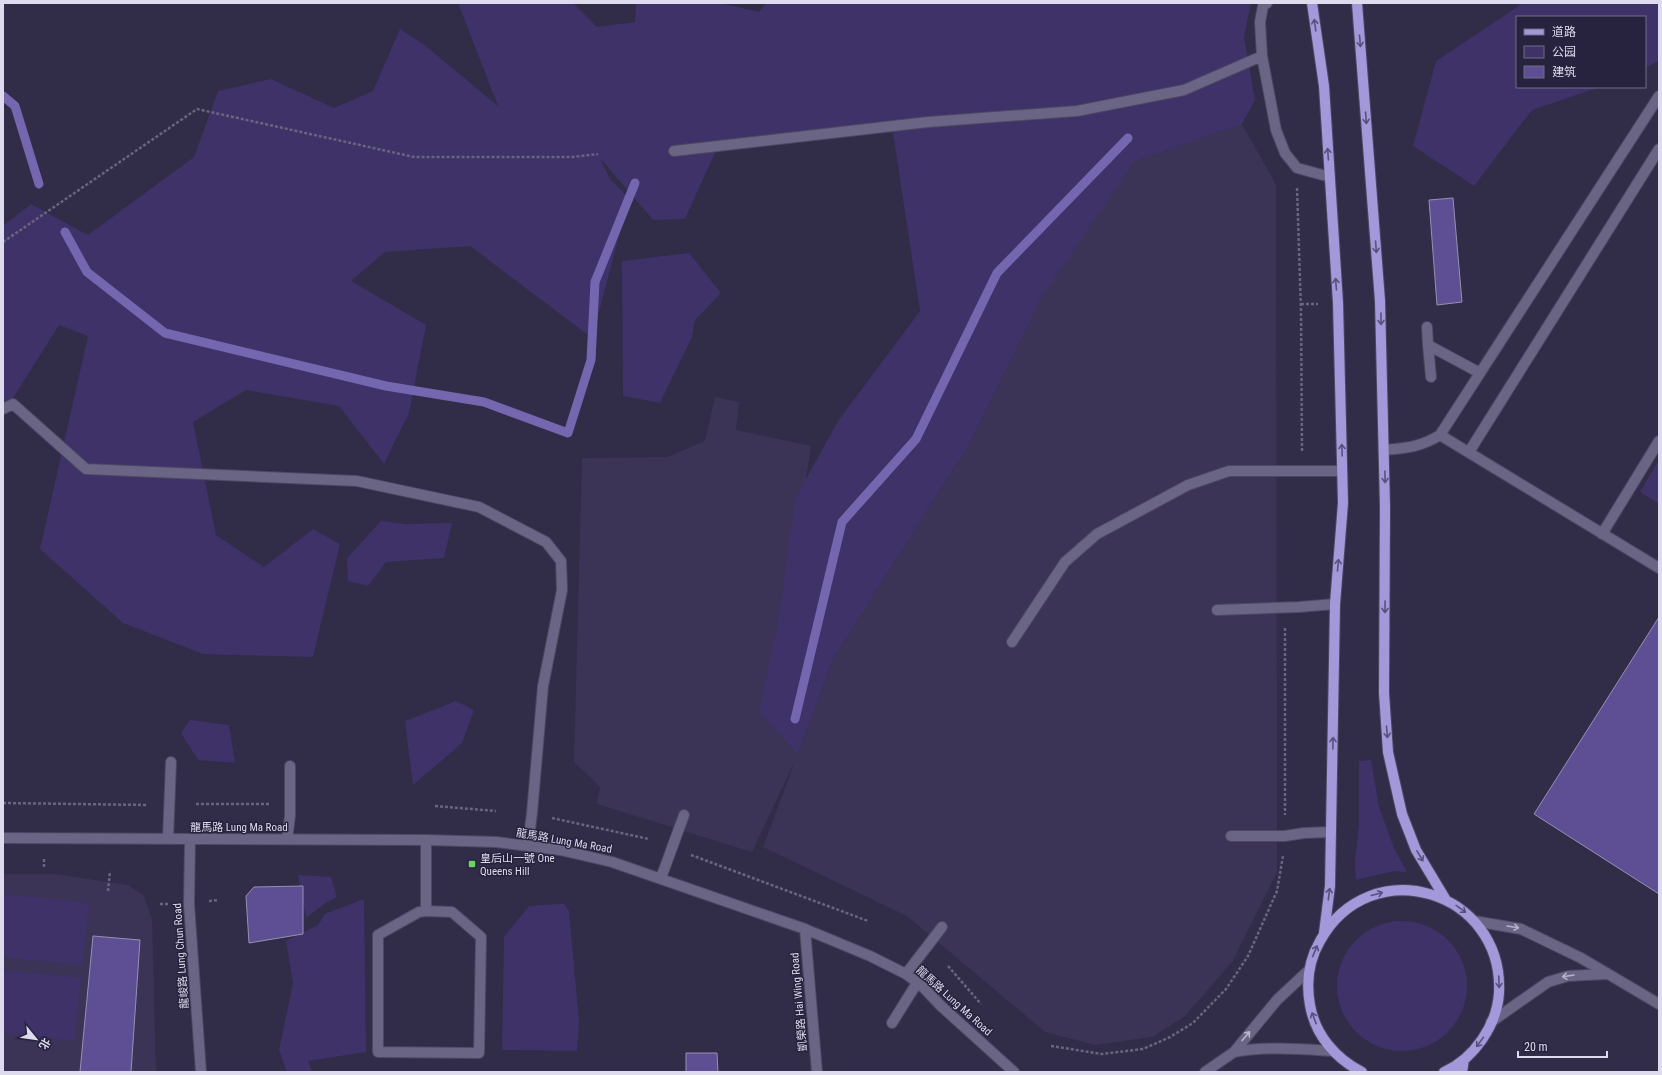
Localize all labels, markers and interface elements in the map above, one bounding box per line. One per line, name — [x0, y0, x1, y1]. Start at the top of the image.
legend — [1516, 16, 1646, 88]
one-way arrow — [1311, 18, 1319, 31]
text: 道路 — [1552, 25, 1576, 39]
one-way arrow — [1356, 34, 1364, 47]
text: 公园 — [1552, 45, 1576, 59]
text: 建筑 — [1552, 65, 1576, 79]
one-way arrow — [1363, 111, 1370, 124]
one-way arrow — [1325, 148, 1332, 161]
one-way arrow — [1373, 240, 1380, 253]
one-way arrow — [1333, 278, 1340, 291]
one-way arrow — [1377, 312, 1385, 325]
one-way arrow — [1338, 444, 1345, 457]
one-way arrow — [1381, 470, 1388, 483]
one-way arrow — [1334, 559, 1341, 572]
one-way arrow — [1381, 600, 1389, 613]
one-way arrow — [1383, 725, 1390, 738]
one-way arrow — [1329, 737, 1337, 750]
street label: 龍馬路 Lung Ma Road — [190, 821, 288, 834]
street label: 龍馬路 Lung Ma Road — [515, 826, 613, 856]
one-way arrow — [1417, 850, 1425, 862]
place label: 皇后山一號 One Queens Hill — [480, 852, 555, 878]
marker: 皇后山一號 One Queens Hill — [467, 859, 477, 869]
one-way arrow — [1325, 888, 1333, 901]
one-way arrow — [1371, 890, 1384, 897]
street label: 龍峻路 Lung Chun Road — [171, 903, 191, 1009]
one-way arrow — [1455, 905, 1466, 913]
one-way arrow — [1506, 923, 1519, 931]
one-way arrow — [1312, 945, 1320, 957]
street label: 凱榮路 Hai Wing Road — [788, 952, 810, 1052]
street label: 龍馬路 Lung Ma Road — [913, 964, 995, 1038]
one-way arrow — [1562, 973, 1575, 981]
one-way arrow — [1495, 975, 1502, 988]
one-way arrow — [1309, 1012, 1317, 1024]
north arrow — [16, 1019, 56, 1059]
one-way arrow — [1242, 1030, 1251, 1041]
scale bar — [1518, 1033, 1607, 1059]
text: 北 — [36, 1036, 53, 1052]
one-way arrow — [1476, 1037, 1484, 1048]
text: 20 m — [1524, 1040, 1548, 1054]

